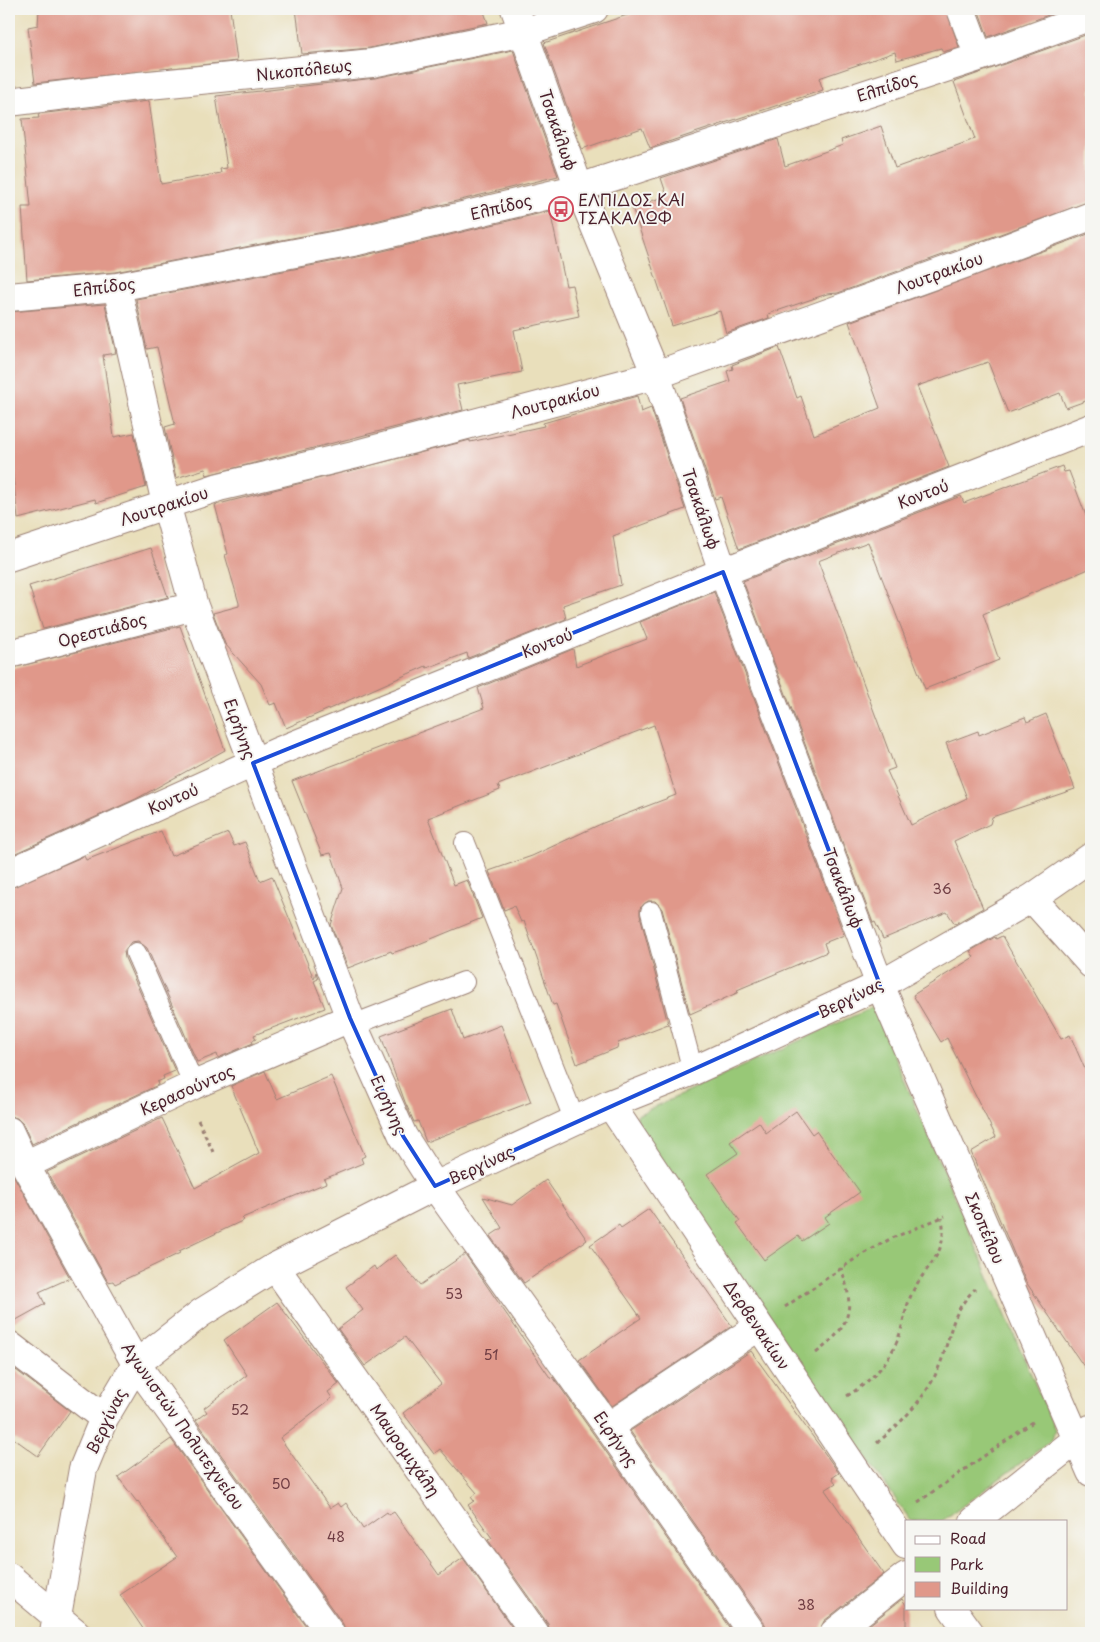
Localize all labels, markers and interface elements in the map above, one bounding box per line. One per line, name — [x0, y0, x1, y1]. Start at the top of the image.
street label: Νικοπόλεως — [255, 52, 353, 86]
street label: Ελπίδος — [853, 65, 920, 107]
street label: Τσακάλωφ — [534, 86, 584, 173]
street label: Ελπίδος — [467, 187, 534, 225]
place label: ΕΛΠΙΔΟΣ ΚΑΙ ΤΣΑΚΑΛΩΦ — [578, 187, 685, 229]
bus stop icon: ΕΛΠΙΔΟΣ ΚΑΙ ΤΣΑΚΑΛΩΦ — [548, 196, 574, 222]
street label: Λουτρακίου — [891, 245, 986, 299]
street label: Ελπίδος — [71, 270, 136, 302]
street label: Λουτρακίου — [507, 377, 602, 424]
street label: Τσακάλωφ — [677, 465, 727, 552]
street label: Κοντού — [893, 472, 952, 514]
street label: Λουτρακίου — [116, 479, 211, 531]
street label: Ορεστιάδος — [55, 606, 149, 652]
street label: Κοντού — [517, 621, 576, 663]
street label: Ειρήνης — [219, 695, 263, 763]
street label: Κοντού — [143, 776, 202, 820]
street label: Τσακάλωφ — [818, 844, 870, 931]
house number: 36 — [932, 878, 952, 899]
street label: Βεργίνας — [813, 971, 887, 1023]
street label: Κερασούντος — [136, 1058, 238, 1121]
street label: Ειρήνης — [366, 1071, 414, 1138]
street label: Βεργίνας — [443, 1138, 518, 1190]
street label: Σκοπέλου — [960, 1188, 1012, 1267]
street label: Δερβενακίων — [719, 1275, 797, 1374]
house number: 53 — [445, 1283, 463, 1304]
street label: Αγωνιστών Πολυτεχνείου — [117, 1337, 251, 1514]
house number: 51 — [484, 1344, 498, 1365]
street label: Βεργίνας — [79, 1384, 131, 1458]
street label: Μαυρομιχάλη — [365, 1398, 447, 1501]
house number: 52 — [231, 1399, 249, 1420]
street label: Ειρήνης — [589, 1406, 645, 1471]
house number: 50 — [271, 1473, 291, 1494]
legend — [905, 1520, 1068, 1610]
house number: 48 — [327, 1526, 345, 1547]
text: Road — [950, 1526, 986, 1549]
text: Park — [950, 1552, 984, 1575]
text: Building — [950, 1576, 1009, 1599]
house number: 38 — [797, 1594, 815, 1615]

